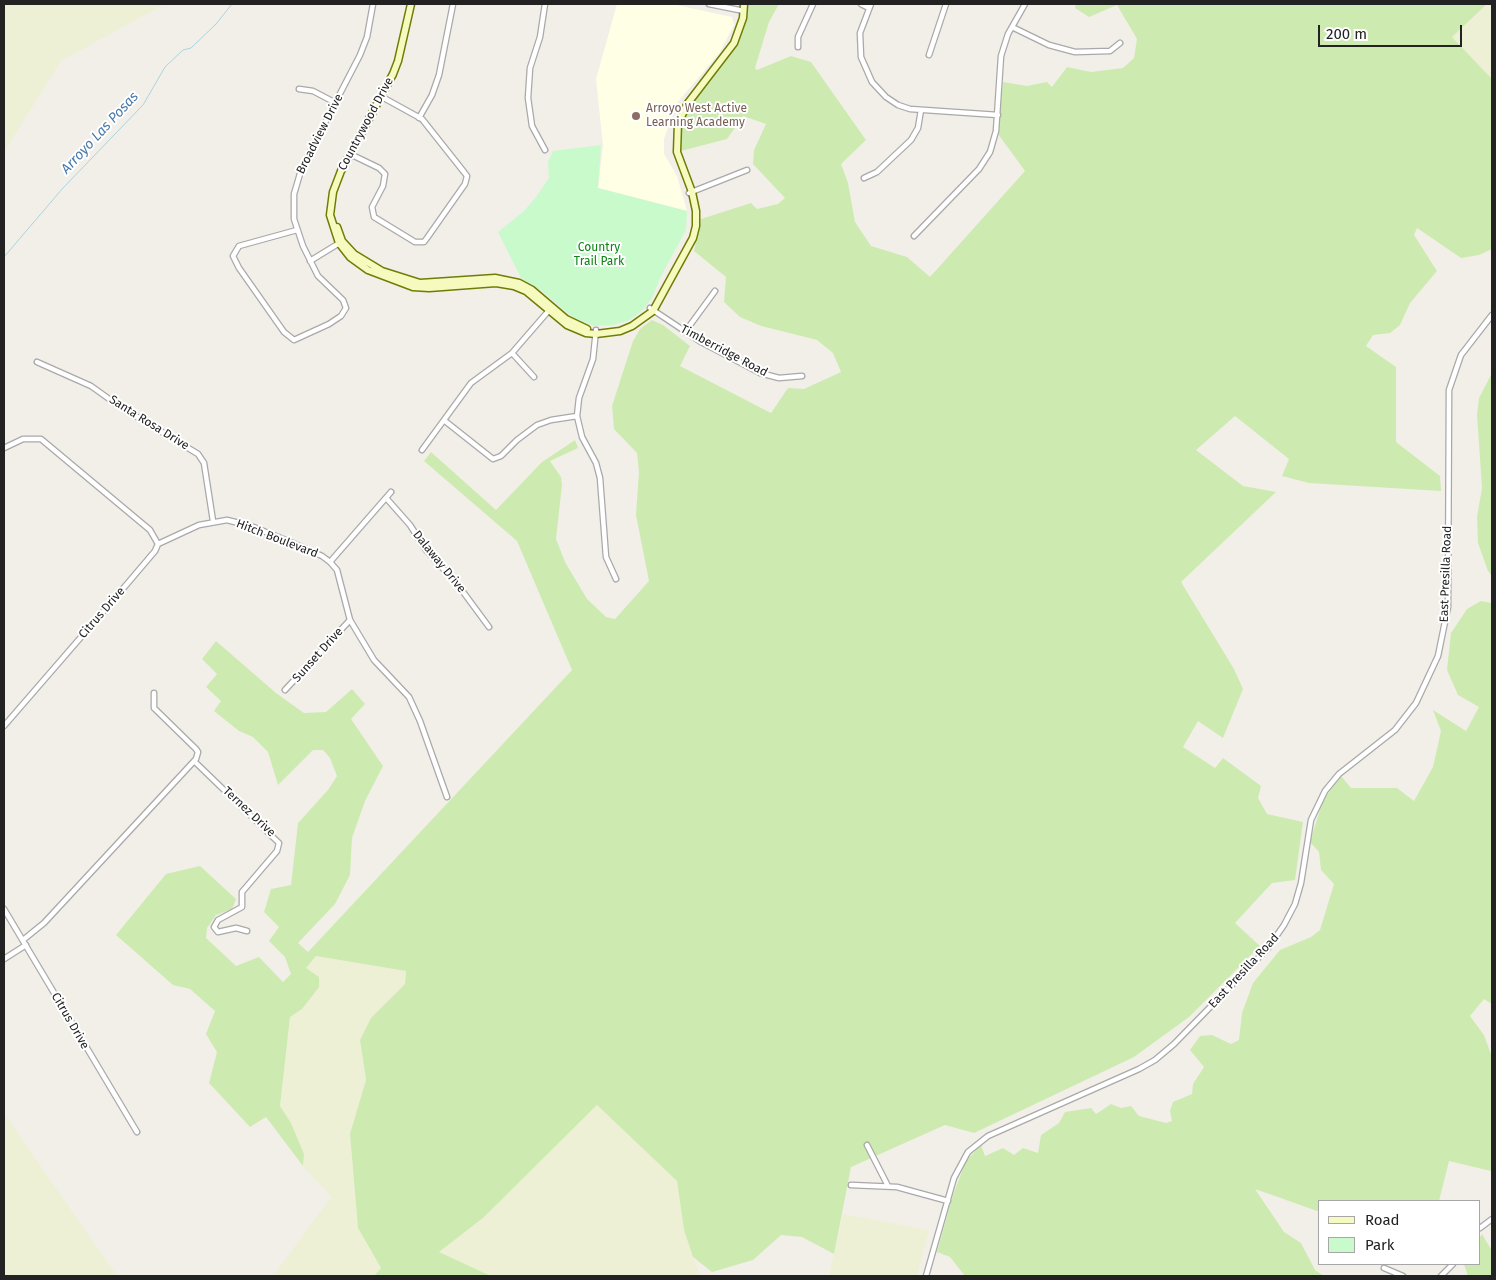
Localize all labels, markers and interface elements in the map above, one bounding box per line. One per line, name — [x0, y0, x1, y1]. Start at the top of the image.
scale bar — [1321, 15, 1465, 47]
text: 200 m — [1326, 25, 1367, 43]
street label: Countrywood Drive — [335, 75, 397, 173]
water label: Arroyo Las Posas — [58, 89, 142, 177]
street label: Broadview Drive — [294, 92, 346, 176]
place label: Arroyo West Active Learning Academy — [646, 102, 747, 130]
marker: Arroyo West Active Learning Academy — [630, 110, 642, 122]
park label: Country Trail Park — [574, 241, 624, 269]
street label: Timberridge Road — [678, 322, 770, 380]
street label: Santa Rosa Drive — [106, 393, 192, 453]
street label: Hitch Boulevard — [234, 517, 320, 561]
street label: East Presilla Road — [1437, 525, 1455, 623]
street label: Dalaway Drive — [409, 528, 469, 596]
street label: Citrus Drive — [76, 585, 128, 641]
street label: Sunset Drive — [290, 625, 346, 685]
street label: Ternez Drive — [220, 784, 278, 840]
street label: East Presilla Road — [1206, 931, 1282, 1011]
street label: Citrus Drive — [48, 990, 92, 1052]
legend — [1318, 1200, 1481, 1265]
text: Road — [1365, 1211, 1400, 1229]
text: Park — [1365, 1236, 1395, 1254]

